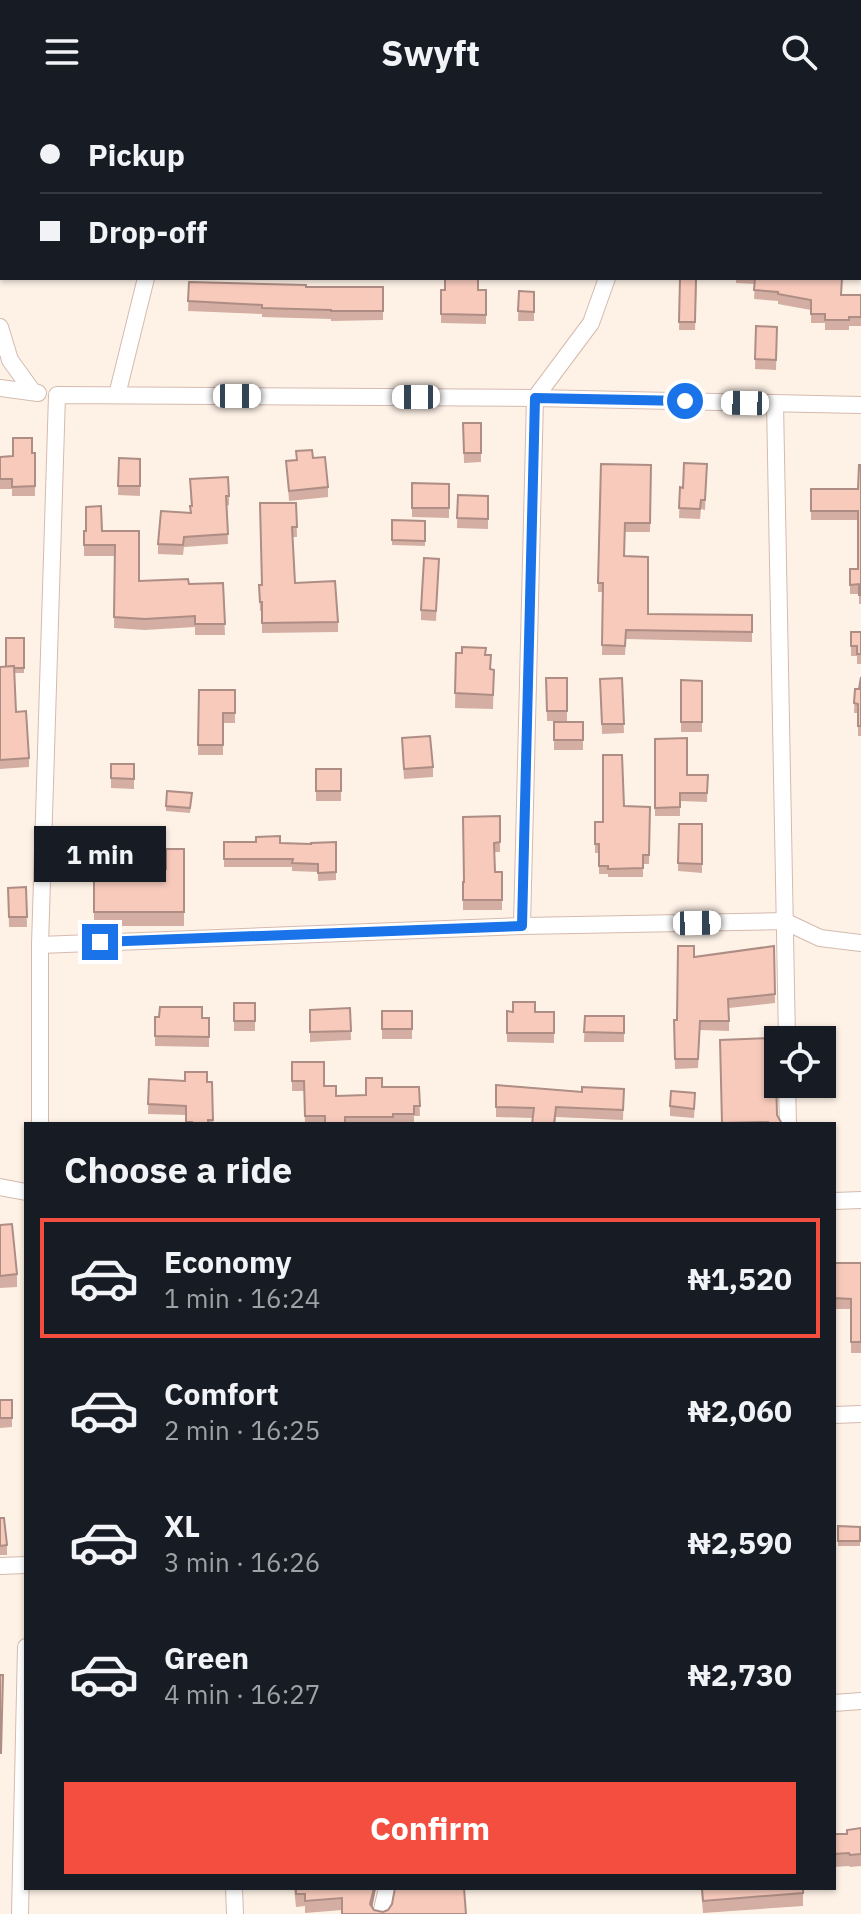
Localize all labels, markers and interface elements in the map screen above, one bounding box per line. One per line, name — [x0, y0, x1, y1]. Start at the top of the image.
text: Swyft — [381, 29, 480, 76]
icon: menu — [40, 30, 84, 74]
icon: search — [777, 30, 821, 74]
text: Pickup — [88, 135, 185, 174]
text: Drop-off — [88, 212, 207, 251]
route start — [667, 383, 703, 419]
car — [213, 384, 261, 408]
car — [392, 385, 440, 409]
car — [721, 391, 769, 415]
callout: 1 min — [34, 826, 166, 882]
text: 1 min — [66, 837, 134, 871]
car — [673, 911, 721, 935]
route end — [82, 924, 118, 960]
map controls — [764, 1026, 836, 1098]
button: locate — [764, 1026, 836, 1098]
text: Choose a ride — [64, 1146, 292, 1193]
icon: car — [68, 1242, 140, 1314]
text: Economy — [164, 1242, 292, 1281]
text: ₦1,520 — [687, 1259, 792, 1298]
text: 1 min · 16:24 — [164, 1281, 320, 1315]
icon: car — [68, 1374, 140, 1446]
text: Comfort — [164, 1374, 279, 1413]
text: ₦2,060 — [687, 1391, 792, 1430]
text: 2 min · 16:25 — [164, 1413, 320, 1447]
icon: car — [68, 1506, 140, 1578]
text: XL — [164, 1506, 200, 1545]
text: ₦2,590 — [687, 1523, 792, 1562]
text: 3 min · 16:26 — [164, 1545, 320, 1579]
icon: car — [68, 1638, 140, 1710]
text: Green — [164, 1638, 249, 1677]
text: ₦2,730 — [687, 1655, 792, 1694]
text: 4 min · 16:27 — [164, 1677, 320, 1711]
button: Confirm — [64, 1782, 796, 1874]

